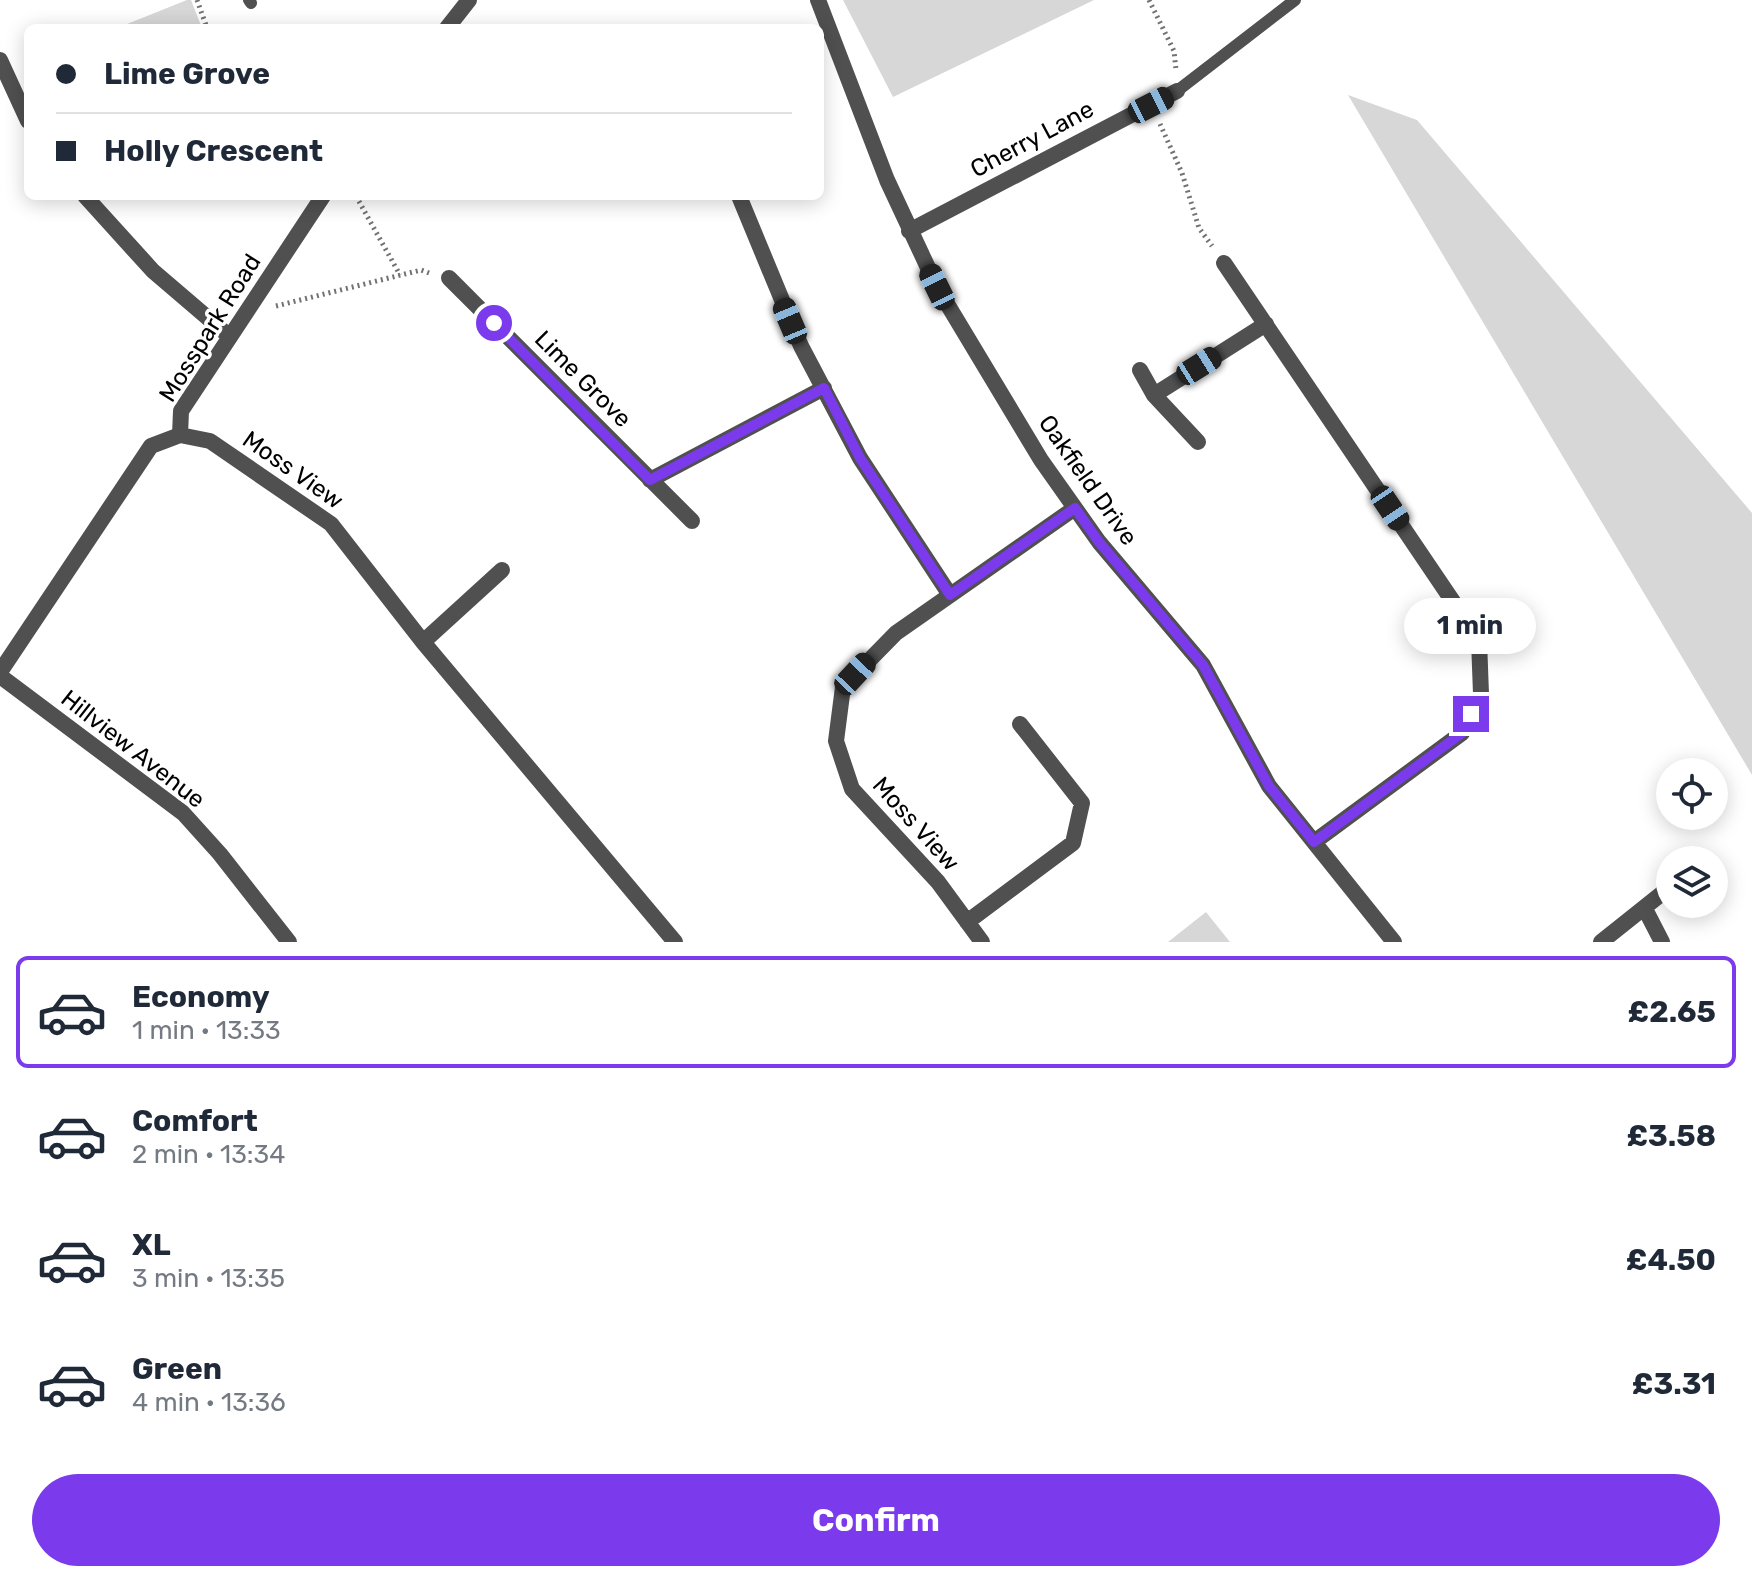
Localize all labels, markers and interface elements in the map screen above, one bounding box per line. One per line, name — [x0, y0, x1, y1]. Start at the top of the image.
text: Lime Grove — [104, 56, 270, 92]
car — [1124, 83, 1178, 127]
street label: Cherry Lane — [966, 95, 1098, 183]
text: Holly Crescent — [104, 133, 323, 169]
street label: Mosspark Road — [153, 249, 267, 407]
car — [916, 260, 958, 314]
car — [770, 294, 810, 348]
route start — [476, 305, 512, 341]
street label: Lime Grove — [529, 325, 637, 433]
car — [1172, 343, 1226, 389]
street label: Oakfield Drive — [1033, 410, 1143, 550]
street label: Moss View — [237, 425, 349, 515]
car — [1367, 481, 1413, 535]
callout: 1 min — [1405, 598, 1537, 654]
text: 1 min — [1437, 610, 1503, 641]
car — [830, 648, 880, 700]
street label: Hillview Avenue — [55, 684, 211, 814]
route end — [1453, 696, 1489, 732]
map controls — [1656, 758, 1728, 918]
button: locate — [1656, 758, 1728, 830]
street label: Moss View — [867, 771, 965, 877]
button: layers — [1656, 846, 1728, 918]
icon: car — [36, 976, 108, 1048]
text: Economy — [132, 979, 270, 1015]
text: £2.65 — [1628, 994, 1716, 1030]
text: 1 min · 13:33 — [132, 1015, 281, 1046]
icon: car — [36, 1100, 108, 1172]
text: Comfort — [132, 1103, 258, 1139]
text: £3.58 — [1626, 1118, 1716, 1154]
text: 2 min · 13:34 — [132, 1139, 285, 1170]
icon: car — [36, 1224, 108, 1296]
text: XL — [132, 1227, 171, 1263]
text: £4.50 — [1626, 1242, 1716, 1278]
text: 3 min · 13:35 — [132, 1263, 285, 1294]
icon: car — [36, 1348, 108, 1420]
text: Green — [132, 1351, 222, 1387]
text: £3.31 — [1632, 1366, 1716, 1402]
text: 4 min · 13:36 — [132, 1387, 286, 1418]
button: Confirm — [32, 1474, 1720, 1566]

